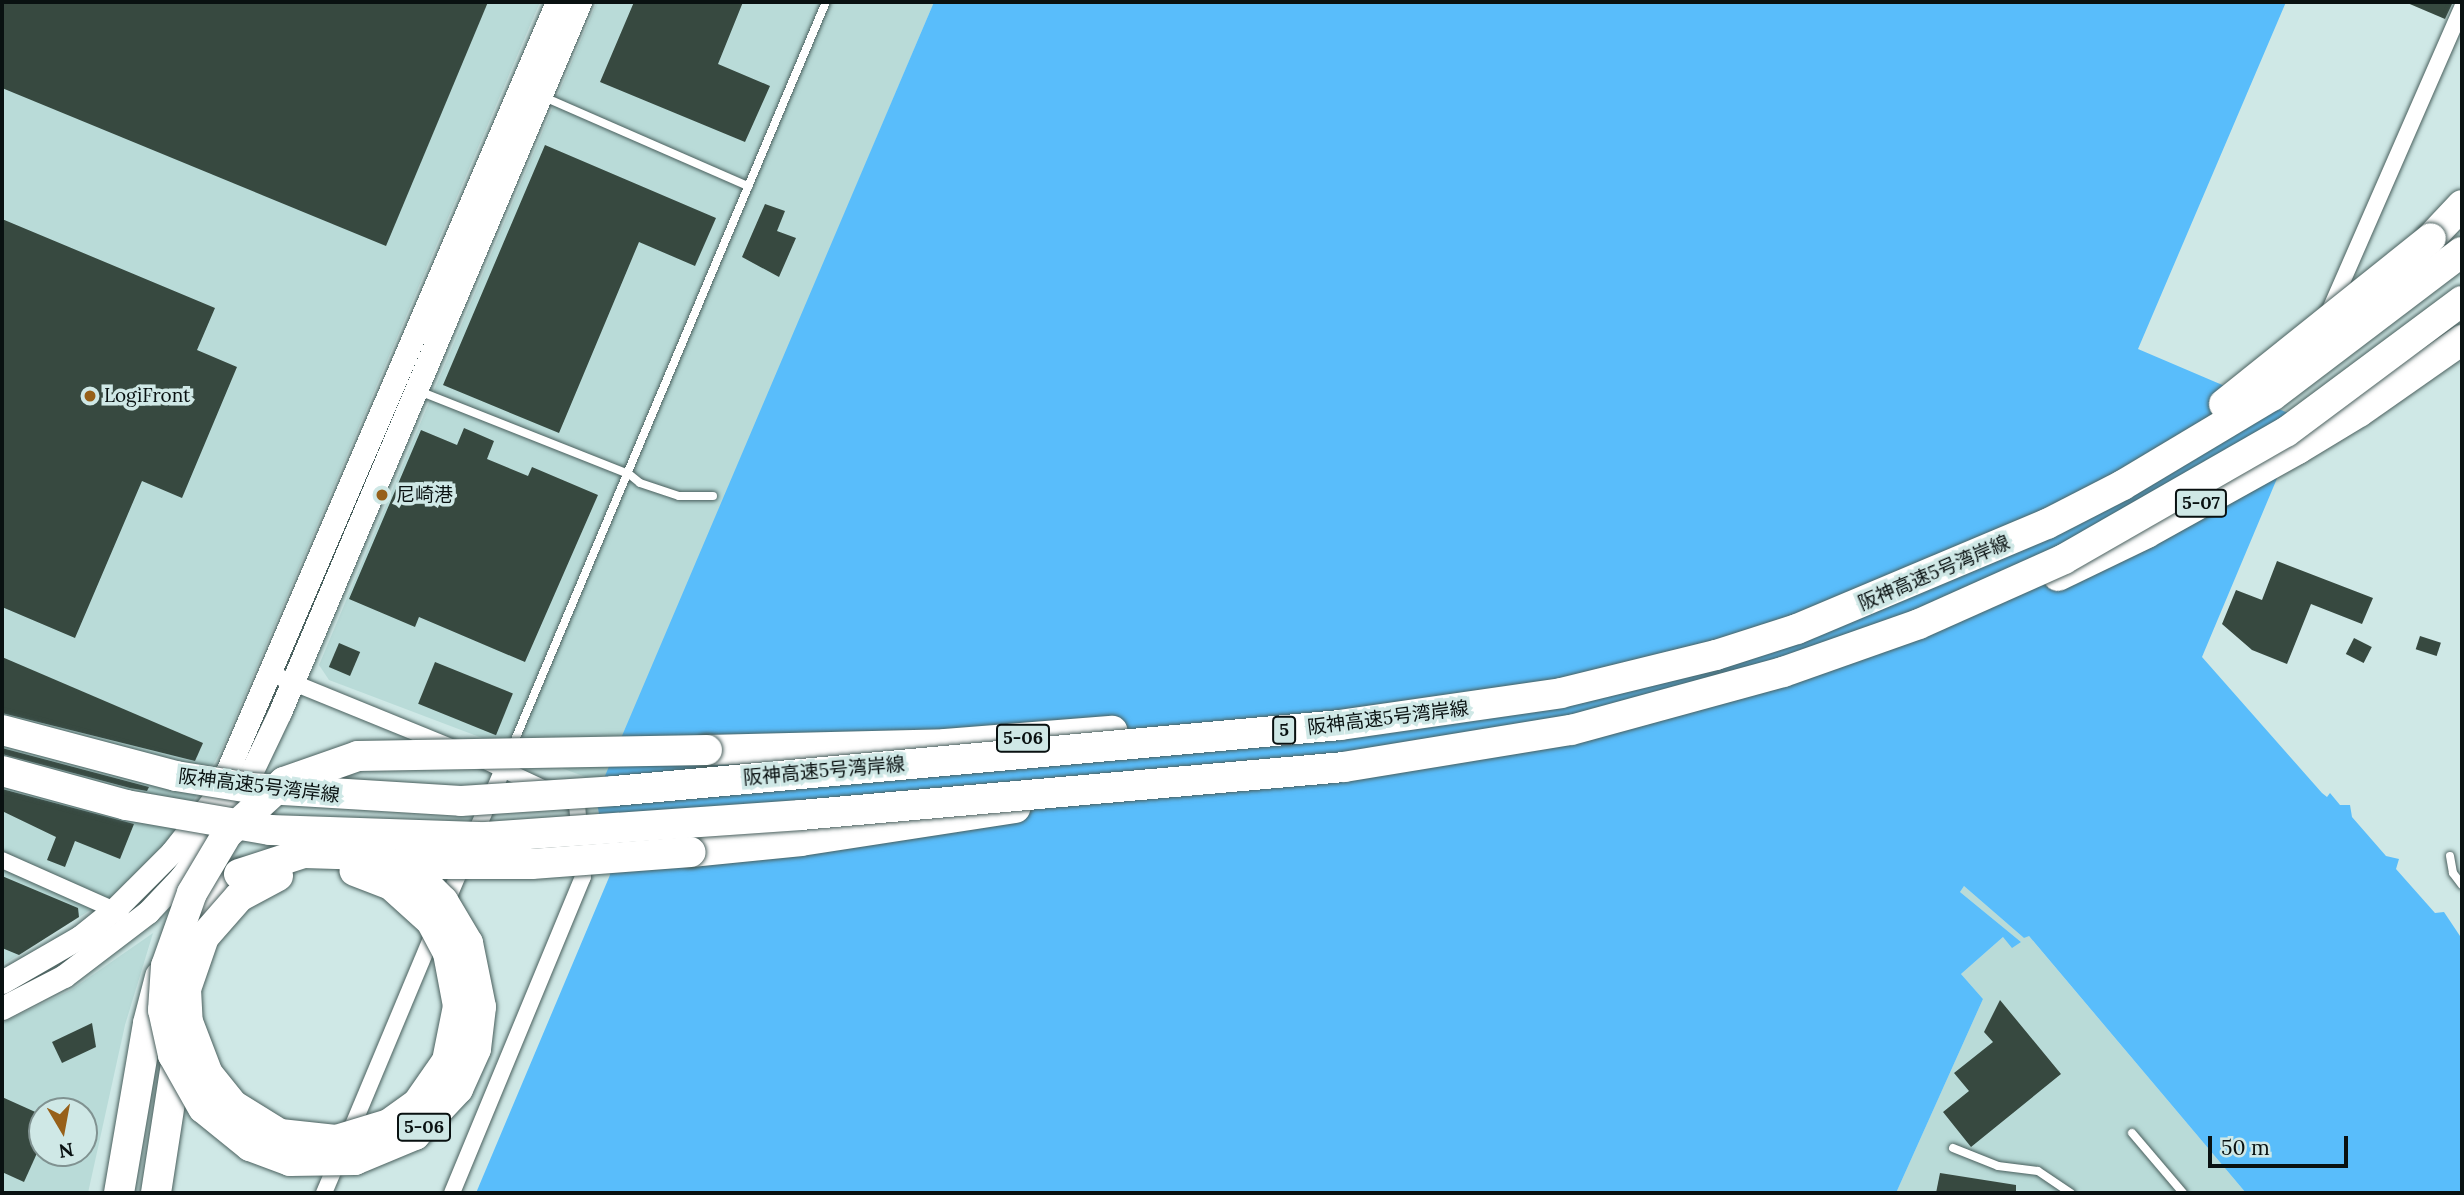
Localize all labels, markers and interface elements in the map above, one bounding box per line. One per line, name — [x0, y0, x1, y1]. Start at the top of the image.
place label: LogiFront — [104, 385, 190, 407]
marker: LogiFront — [82, 388, 98, 404]
place label: 尼崎港 — [396, 484, 453, 506]
marker: 尼崎港 — [374, 487, 390, 503]
road number: 5-07 — [2175, 489, 2227, 518]
street label: 阪神高速5号湾岸線 — [1855, 531, 2013, 615]
street label: 阪神高速5号湾岸線 — [1306, 697, 1470, 739]
road number: 5 — [1272, 716, 1296, 744]
road number: 5-06 — [995, 724, 1051, 752]
street label: 阪神高速5号湾岸線 — [742, 753, 906, 789]
street label: 阪神高速5号湾岸線 — [177, 765, 341, 807]
north arrow — [28, 1097, 98, 1167]
road number: 5-06 — [396, 1112, 452, 1142]
scale bar — [2212, 1122, 2352, 1166]
text: 50 m — [2221, 1134, 2270, 1161]
text: N — [57, 1138, 76, 1164]

